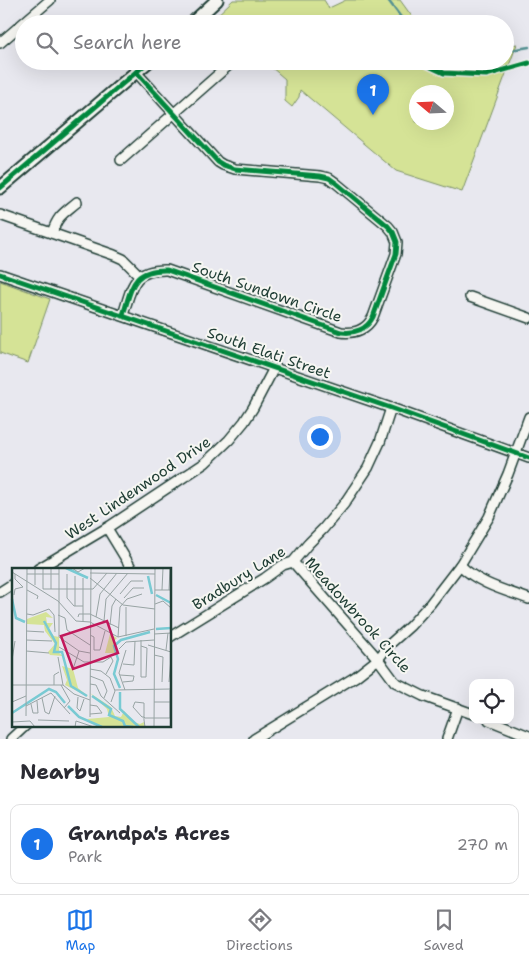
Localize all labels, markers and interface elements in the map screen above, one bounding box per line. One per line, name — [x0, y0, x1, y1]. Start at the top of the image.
search box — [15, 15, 514, 70]
icon: search — [33, 29, 61, 57]
text: Search here — [73, 30, 182, 55]
pin: 1 — [357, 74, 389, 115]
north arrow — [409, 85, 454, 130]
street label: South Sundown Circle — [189, 257, 345, 327]
street label: South Elati Street — [205, 323, 333, 383]
your location — [307, 424, 333, 450]
street label: West Lindenwood Drive — [61, 432, 215, 544]
street label: Bradbury Lane — [189, 541, 289, 615]
street label: Meadowbrook Circle — [301, 553, 415, 677]
inset map — [12, 568, 171, 726]
map controls — [469, 679, 514, 724]
button: locate — [469, 679, 514, 724]
text: Nearby — [20, 758, 100, 786]
text: Grandpa's Acres — [68, 821, 230, 846]
text: 1 — [33, 834, 41, 855]
text: 270 m — [457, 834, 508, 855]
text: Park — [68, 846, 102, 867]
tab: Map — [65, 906, 95, 954]
tab: Directions — [226, 906, 293, 954]
tab: Saved — [424, 906, 464, 954]

